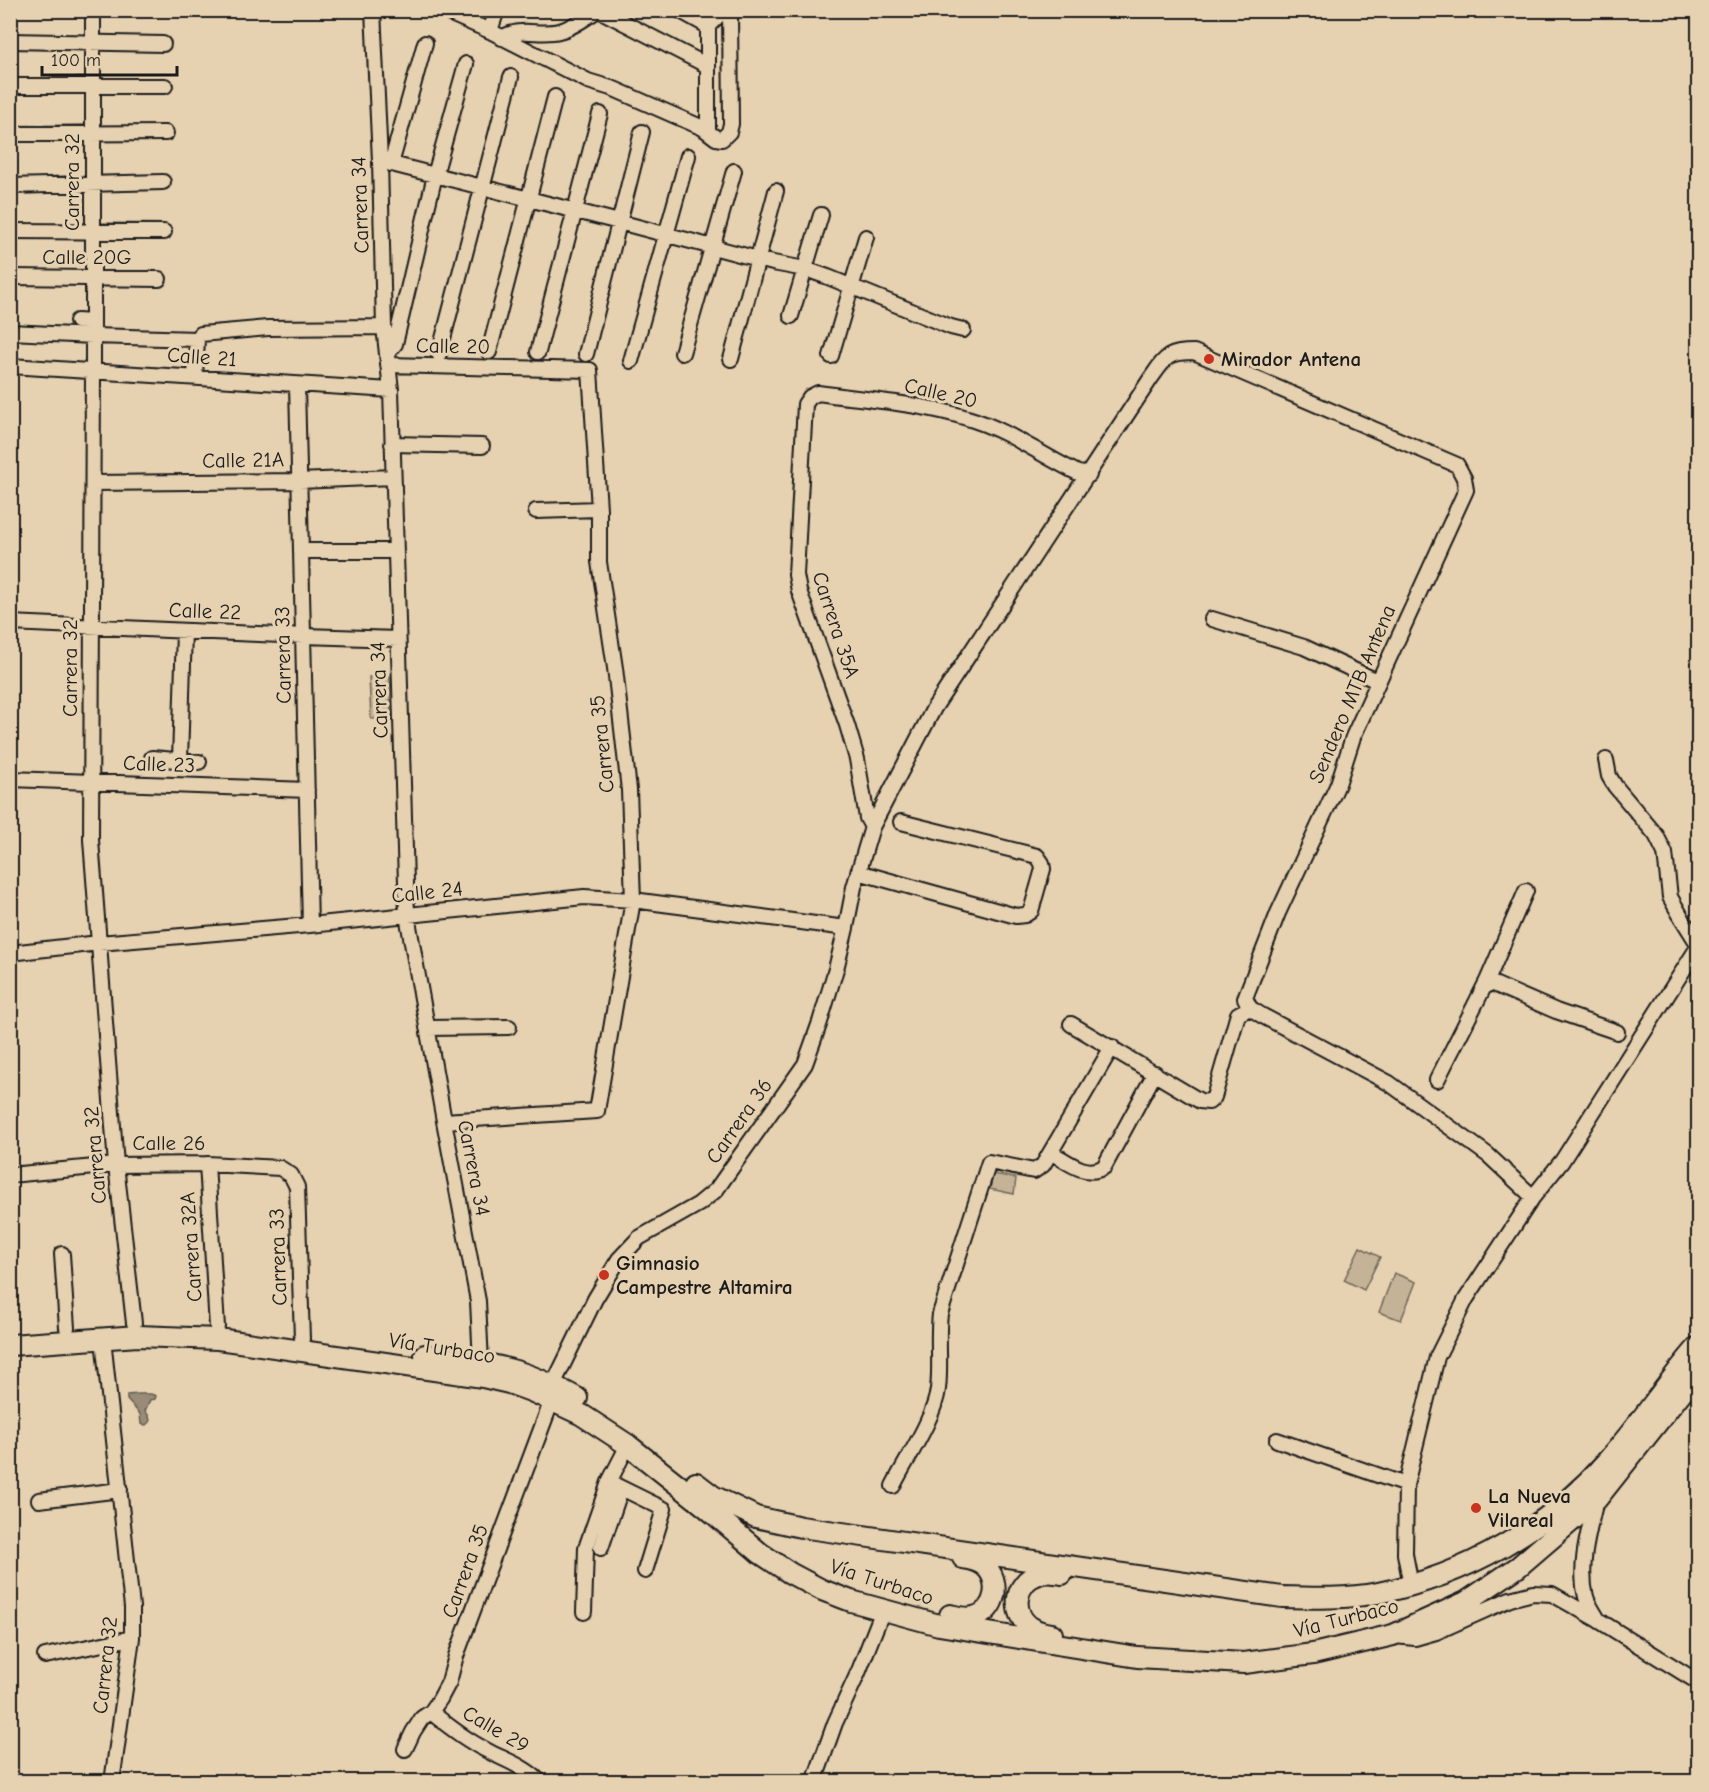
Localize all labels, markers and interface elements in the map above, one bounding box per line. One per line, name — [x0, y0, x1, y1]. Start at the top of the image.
scale bar — [42, 39, 177, 77]
text: 100 m — [51, 50, 101, 71]
street label: Carrera 32 — [60, 133, 84, 231]
street label: Carrera 34 — [346, 156, 374, 254]
street label: Calle 20G — [42, 245, 132, 269]
street label: Calle 20 — [416, 333, 490, 359]
street label: Calle 21 — [166, 343, 238, 371]
place label: Mirador Antena — [1221, 347, 1361, 371]
marker: Mirador Antena — [1202, 352, 1216, 366]
street label: Calle 20 — [902, 373, 980, 413]
street label: Calle 21A — [202, 447, 284, 473]
street label: Carrera 35A — [808, 569, 864, 681]
street label: Calle 22 — [168, 598, 242, 624]
street label: Sendero MTB Antena — [1304, 601, 1400, 787]
street label: Carrera 33 — [270, 606, 296, 704]
street label: Carrera 32 — [58, 619, 82, 717]
street label: Carrera 34 — [365, 641, 393, 739]
street label: Carrera 35 — [585, 694, 619, 794]
street label: Calle 23 — [123, 751, 195, 777]
street label: Calle 24 — [390, 876, 464, 908]
street label: Carrera 36 — [701, 1074, 777, 1168]
street label: Carrera 32 — [79, 1105, 111, 1205]
street label: Carrera 34 — [453, 1118, 495, 1218]
street label: Calle 26 — [133, 1131, 205, 1155]
street label: Carrera 32A — [175, 1191, 207, 1303]
street label: Carrera 33 — [264, 1208, 292, 1306]
place label: Gimnasio Campestre Altamira — [616, 1251, 793, 1299]
marker: Gimnasio Campestre Altamira — [597, 1268, 611, 1282]
street label: Vía Turbaco — [387, 1328, 497, 1368]
place label: La Nueva Vilareal — [1488, 1484, 1571, 1532]
marker: La Nueva Vilareal — [1469, 1501, 1483, 1515]
street label: Carrera 35 — [437, 1521, 493, 1621]
street label: Vía Turbaco — [827, 1554, 937, 1610]
street label: Vía Turbaco — [1291, 1593, 1401, 1643]
street label: Carrera 32 — [88, 1615, 122, 1715]
street label: Calle 29 — [459, 1700, 533, 1758]

